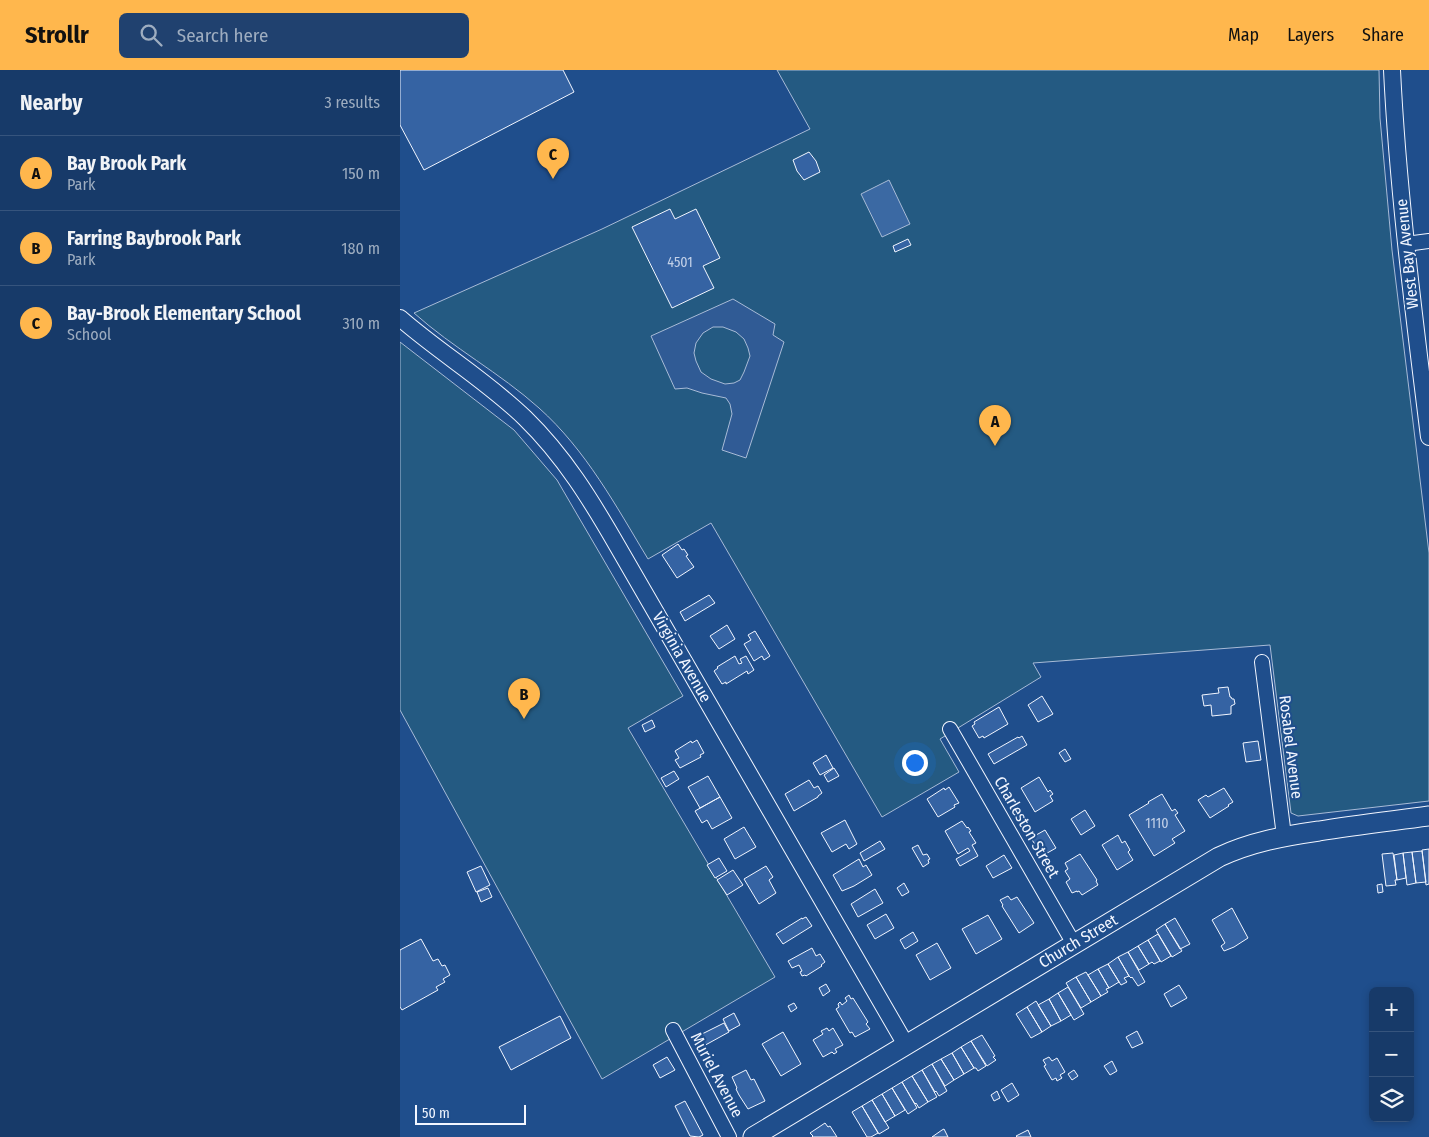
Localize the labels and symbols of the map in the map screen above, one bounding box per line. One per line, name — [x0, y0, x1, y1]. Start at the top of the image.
pin: C — [537, 138, 569, 179]
street label: West Bay Avenue — [1392, 198, 1422, 310]
house number: 4501 — [667, 254, 693, 271]
pin: A — [979, 405, 1011, 446]
street label: Virginia Avenue — [648, 608, 716, 706]
pin: B — [508, 678, 540, 719]
street label: Rosabel Avenue — [1275, 694, 1307, 800]
your location — [902, 750, 928, 776]
street label: Charleston Street — [990, 773, 1064, 882]
house number: 1110 — [1145, 815, 1169, 832]
street label: Church Street — [1035, 910, 1121, 972]
street label: Muriel Avenue — [687, 1029, 747, 1121]
scale bar — [415, 1102, 526, 1125]

